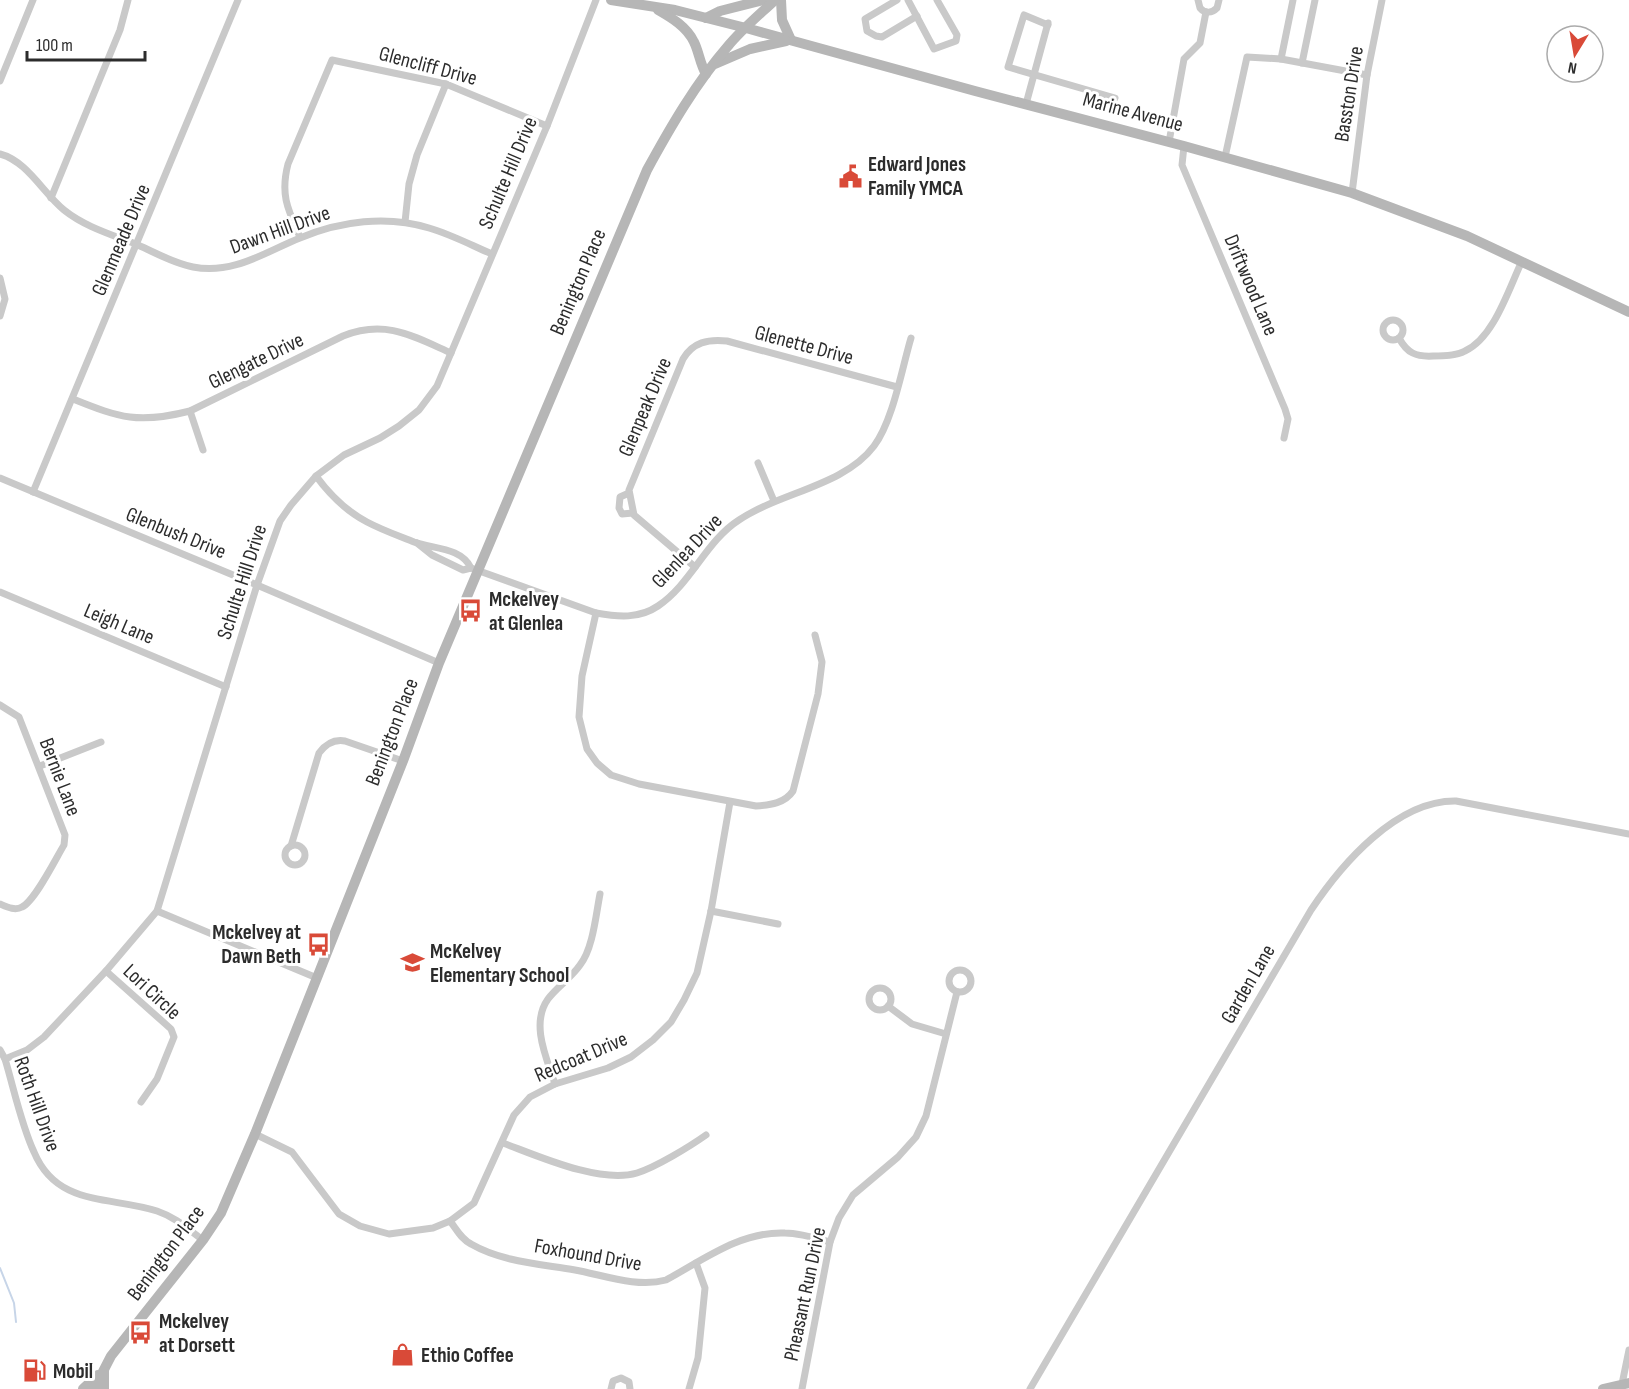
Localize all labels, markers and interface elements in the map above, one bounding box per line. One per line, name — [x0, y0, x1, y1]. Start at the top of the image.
scale bar — [27, 24, 146, 62]
north arrow — [1545, 24, 1605, 84]
text: 100 m — [36, 35, 73, 56]
street label: Glencliff Drive — [376, 41, 480, 91]
street label: Basston Drive — [1329, 44, 1369, 144]
text: N — [1566, 57, 1578, 77]
street label: Marine Avenue — [1080, 87, 1186, 137]
street label: Schulte Hill Drive — [473, 113, 543, 233]
place label: Edward Jones Family YMCA — [868, 152, 966, 201]
public building icon: Edward Jones Family YMCA — [837, 163, 863, 189]
street label: Glenmeade Drive — [86, 180, 156, 300]
street label: Dawn Hill Drive — [227, 200, 333, 260]
street label: Benington Place — [544, 225, 612, 339]
street label: Driftwood Lane — [1219, 231, 1283, 339]
street label: Glenette Drive — [752, 320, 856, 370]
street label: Glengate Drive — [204, 327, 308, 395]
street label: Glenpeak Drive — [613, 354, 677, 460]
street label: Glenbush Drive — [122, 502, 230, 564]
street label: Glenlea Drive — [646, 509, 728, 593]
street label: Schulte Hill Drive — [212, 521, 272, 643]
place label: Mckelvey at Glenlea — [489, 587, 563, 636]
street label: Leigh Lane — [80, 598, 158, 650]
bus stop icon: Mckelvey at Glenlea — [458, 598, 484, 624]
street label: Benington Place — [360, 675, 424, 789]
street label: Bernie Lane — [34, 734, 86, 820]
place label: Mckelvey at Dawn Beth — [212, 920, 301, 969]
bus stop icon: Mckelvey at Dawn Beth — [306, 931, 332, 957]
place label: McKelvey Elementary School — [430, 939, 569, 988]
street label: Garden Lane — [1215, 940, 1281, 1028]
school or university icon: McKelvey Elementary School — [399, 950, 425, 976]
street label: Lori Circle — [118, 959, 186, 1025]
street label: Redcoat Drive — [531, 1026, 631, 1088]
street label: Roth Hill Drive — [8, 1053, 66, 1155]
street label: Benington Place — [122, 1200, 210, 1306]
street label: Pheasant Run Drive — [779, 1225, 831, 1363]
street label: Foxhound Drive — [532, 1233, 644, 1277]
place label: Mckelvey at Dorsett — [159, 1309, 235, 1358]
bus stop icon: Mckelvey at Dorsett — [128, 1320, 154, 1346]
shop icon: Ethio Coffee — [390, 1342, 416, 1368]
place label: Ethio Coffee — [421, 1343, 514, 1368]
fuel station icon: Mobil — [22, 1358, 48, 1384]
place label: Mobil — [53, 1359, 93, 1384]

